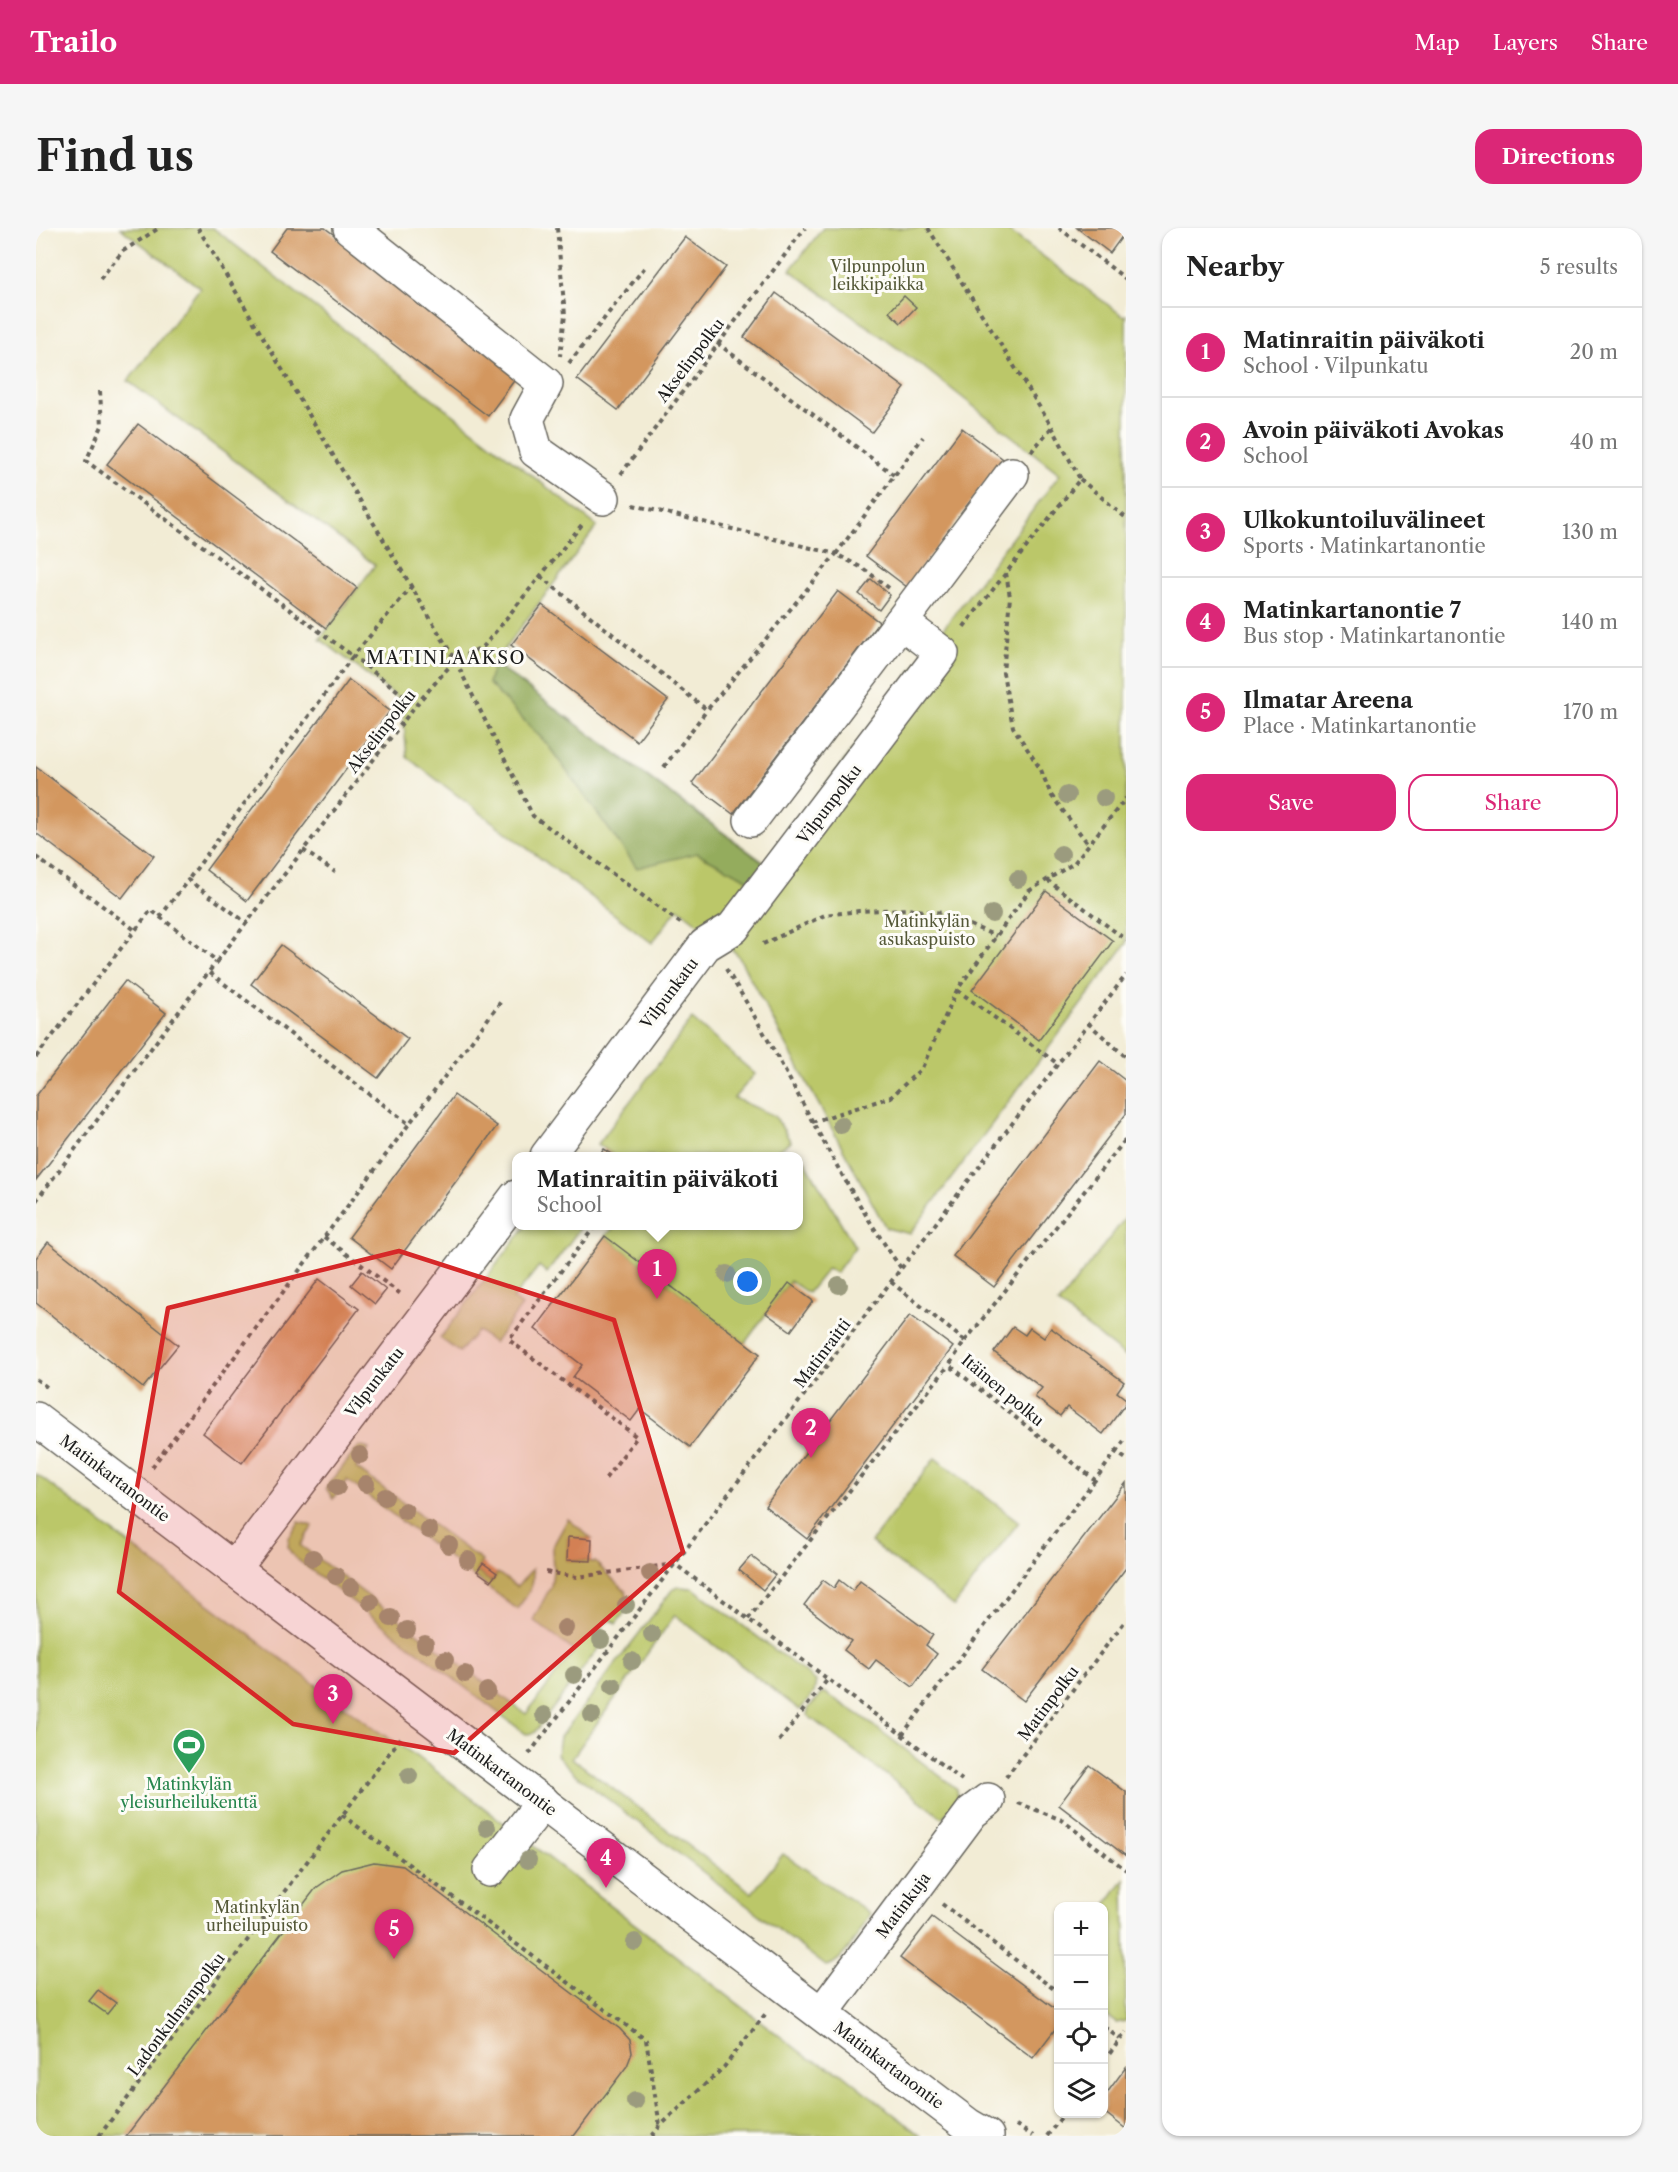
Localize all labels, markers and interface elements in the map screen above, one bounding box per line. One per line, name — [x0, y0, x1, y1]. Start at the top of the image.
text: Trailo — [30, 25, 117, 59]
text: Map — [1415, 30, 1460, 55]
text: Layers — [1493, 30, 1558, 55]
text: Share — [1591, 30, 1648, 55]
button: Directions — [1475, 129, 1642, 184]
text: Find us — [36, 130, 194, 182]
text: Nearby — [1186, 251, 1284, 283]
text: 5 results — [1540, 255, 1618, 279]
park label: Vilpunpolun leikkipaikka — [829, 256, 926, 294]
street label: Akselinpolku — [651, 314, 728, 407]
text: Matinraitin päiväkoti — [1243, 327, 1485, 354]
text: 1 — [1201, 340, 1210, 364]
text: 20 m — [1570, 340, 1618, 364]
text: School · Vilpunkatu — [1243, 354, 1429, 378]
text: Avoin päiväkoti Avokas — [1243, 417, 1504, 444]
text: 2 — [1200, 430, 1211, 454]
text: 40 m — [1570, 430, 1618, 454]
text: School — [1243, 444, 1308, 468]
text: Ulkokuntoiluvälineet — [1243, 507, 1485, 534]
text: 3 — [1200, 520, 1211, 544]
text: 130 m — [1562, 520, 1618, 544]
text: Sports · Matinkartanontie — [1243, 534, 1486, 558]
text: Matinkartanontie 7 — [1243, 597, 1461, 624]
text: 4 — [1200, 610, 1211, 634]
text: 140 m — [1561, 610, 1618, 634]
text: Bus stop · Matinkartanontie — [1243, 624, 1506, 648]
district label: MATINLAAKSO — [366, 647, 526, 669]
street label: Akselinpolku — [342, 685, 420, 777]
text: Ilmatar Areena — [1243, 687, 1413, 714]
text: 5 — [1200, 700, 1211, 724]
text: 170 m — [1563, 700, 1618, 724]
text: Place · Matinkartanontie — [1243, 714, 1476, 738]
street label: Vilpunpolku — [792, 760, 865, 849]
button: Save — [1186, 774, 1396, 831]
button: Share — [1408, 774, 1618, 831]
park label: Matinkylän asukaspuisto — [879, 911, 975, 949]
street label: Vilpunkatu — [635, 953, 702, 1033]
popup — [512, 1152, 803, 1230]
text: Matinraitin päiväkoti — [537, 1166, 778, 1193]
text: School — [537, 1193, 602, 1217]
pin: 1 — [638, 1250, 676, 1299]
your location — [733, 1267, 762, 1296]
street label: Matinraitti — [790, 1314, 854, 1391]
street label: Vilpunkatu — [340, 1343, 408, 1422]
street label: Itäinen polku — [958, 1350, 1048, 1430]
pin: 2 — [792, 1408, 830, 1458]
street label: Matinkartanontie — [56, 1430, 174, 1526]
street label: Matinpolku — [1013, 1662, 1083, 1744]
pin: 3 — [314, 1674, 352, 1724]
street label: Matinkartanontie — [443, 1724, 561, 1820]
sports icon: Matinkylän yleisurheilukenttä — [171, 1727, 207, 1774]
place label: Matinkylän yleisurheilukenttä — [120, 1774, 258, 1812]
pin: 4 — [586, 1838, 626, 1888]
street label: Matinkuja — [872, 1868, 935, 1942]
park label: Matinkylän urheilupuisto — [206, 1897, 308, 1935]
map controls — [1054, 1902, 1108, 2118]
button: + — [1054, 1902, 1108, 1956]
pin: 5 — [374, 1910, 414, 1959]
street label: Ladonkulmanpolku — [123, 1948, 229, 2080]
button: − — [1054, 1956, 1108, 2010]
button: locate — [1054, 2010, 1108, 2064]
street label: Matinkartanontie — [830, 2017, 948, 2113]
button: layers — [1054, 2064, 1108, 2118]

